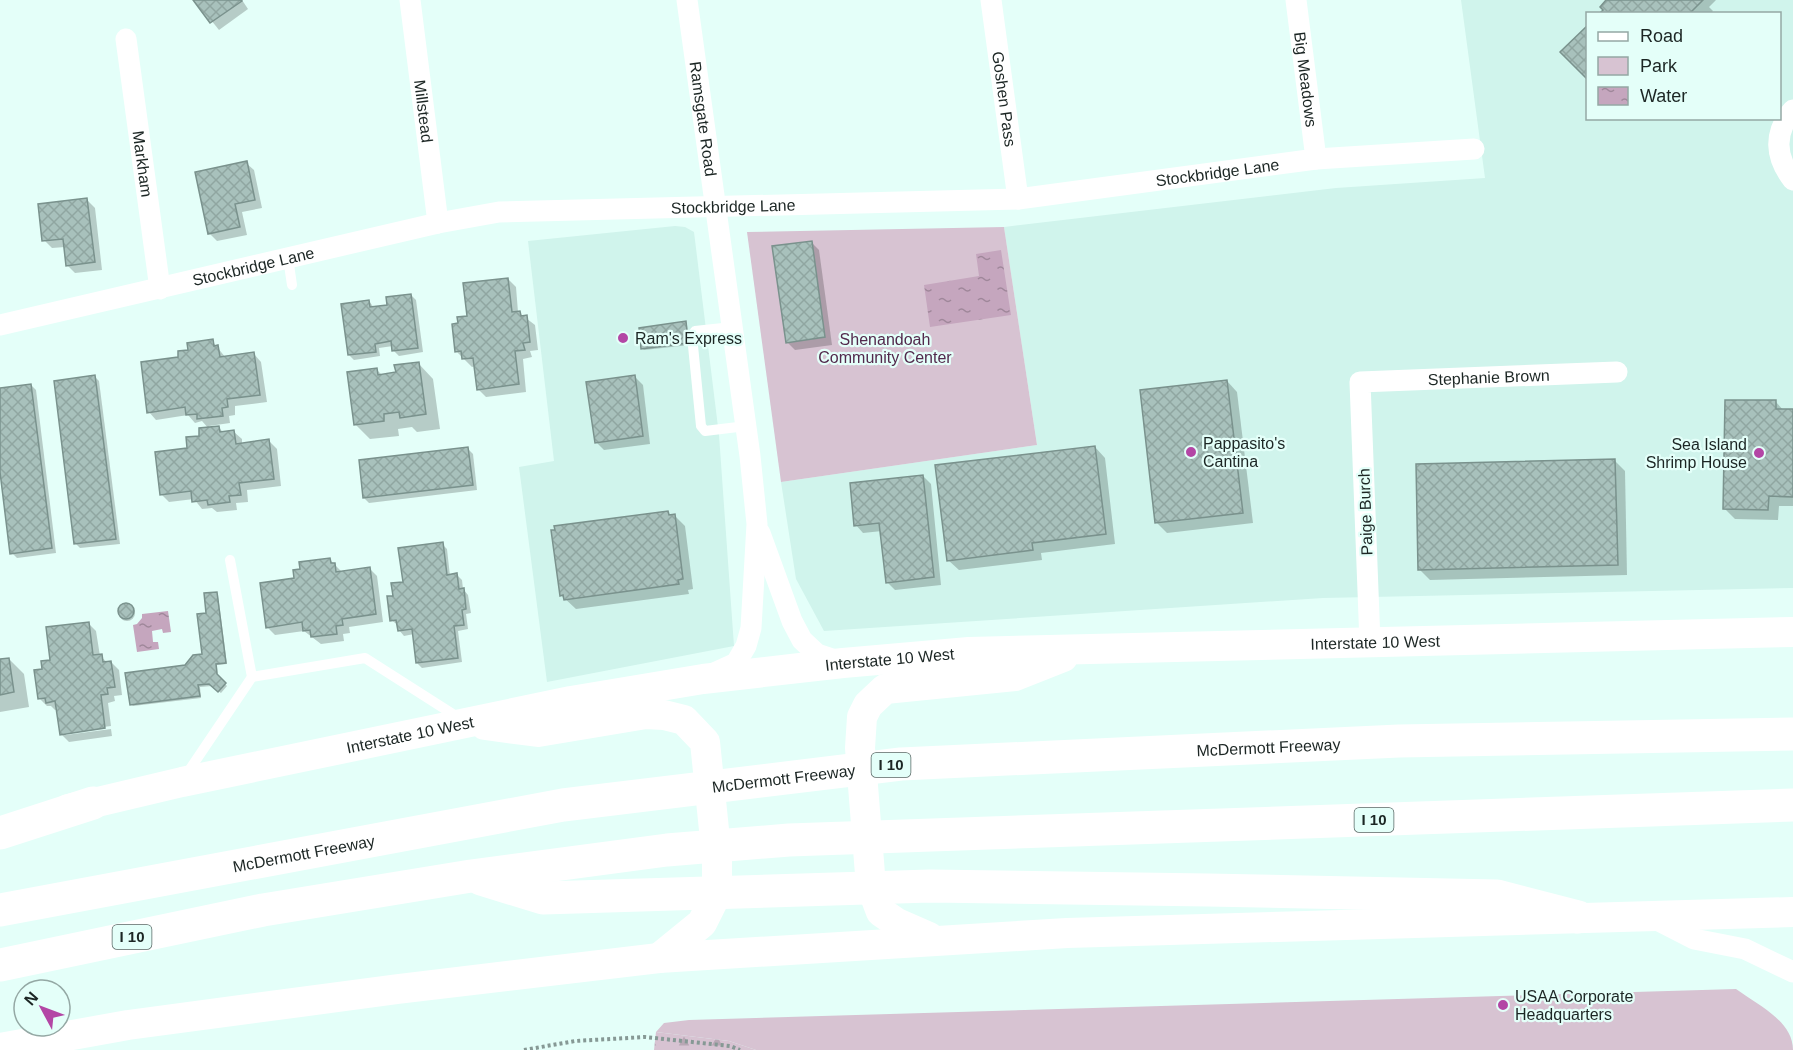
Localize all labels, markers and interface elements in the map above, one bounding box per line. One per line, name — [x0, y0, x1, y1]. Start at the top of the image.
legend — [1586, 12, 1781, 120]
text: Road — [1640, 26, 1683, 46]
street label: Big Meadows — [1291, 31, 1320, 128]
street label: Goshen Pass — [989, 50, 1019, 148]
text: Park — [1640, 56, 1678, 76]
street label: Ramsgate Road — [687, 60, 719, 177]
street label: Millstead — [411, 79, 436, 144]
text: Water — [1640, 86, 1687, 106]
street label: Markham — [130, 130, 155, 198]
street label: Stockbridge Lane — [1155, 156, 1280, 189]
street label: Stockbridge Lane — [671, 197, 796, 217]
street label: Stockbridge Lane — [191, 244, 316, 289]
place label: Ram's Express — [635, 330, 742, 347]
marker: Ram's Express — [616, 331, 630, 345]
park label: Shenandoah Community Center — [818, 331, 952, 366]
street label: Stephanie Brown — [1427, 367, 1550, 388]
place label: Pappasito's Cantina — [1203, 435, 1285, 470]
place label: Sea Island Shrimp House — [1646, 436, 1747, 471]
marker: Pappasito's Cantina — [1184, 445, 1198, 459]
marker: Sea Island Shrimp House — [1752, 446, 1766, 460]
street label: Paige Burch — [1355, 468, 1376, 556]
street label: Interstate 10 West — [1310, 633, 1441, 653]
street label: Interstate 10 West — [824, 645, 956, 674]
street label: Interstate 10 West — [345, 713, 476, 757]
street label: McDermott Freeway — [1196, 736, 1341, 759]
road number: I 10 — [872, 753, 910, 777]
street label: McDermott Freeway — [711, 762, 856, 796]
road number: I 10 — [1354, 808, 1394, 832]
street label: McDermott Freeway — [231, 832, 376, 875]
road number: I 10 — [112, 925, 152, 949]
north arrow — [12, 978, 72, 1038]
place label: USAA Corporate Headquarters — [1515, 988, 1633, 1023]
text: N — [21, 989, 41, 1008]
marker: USAA Corporate Headquarters — [1496, 998, 1510, 1012]

